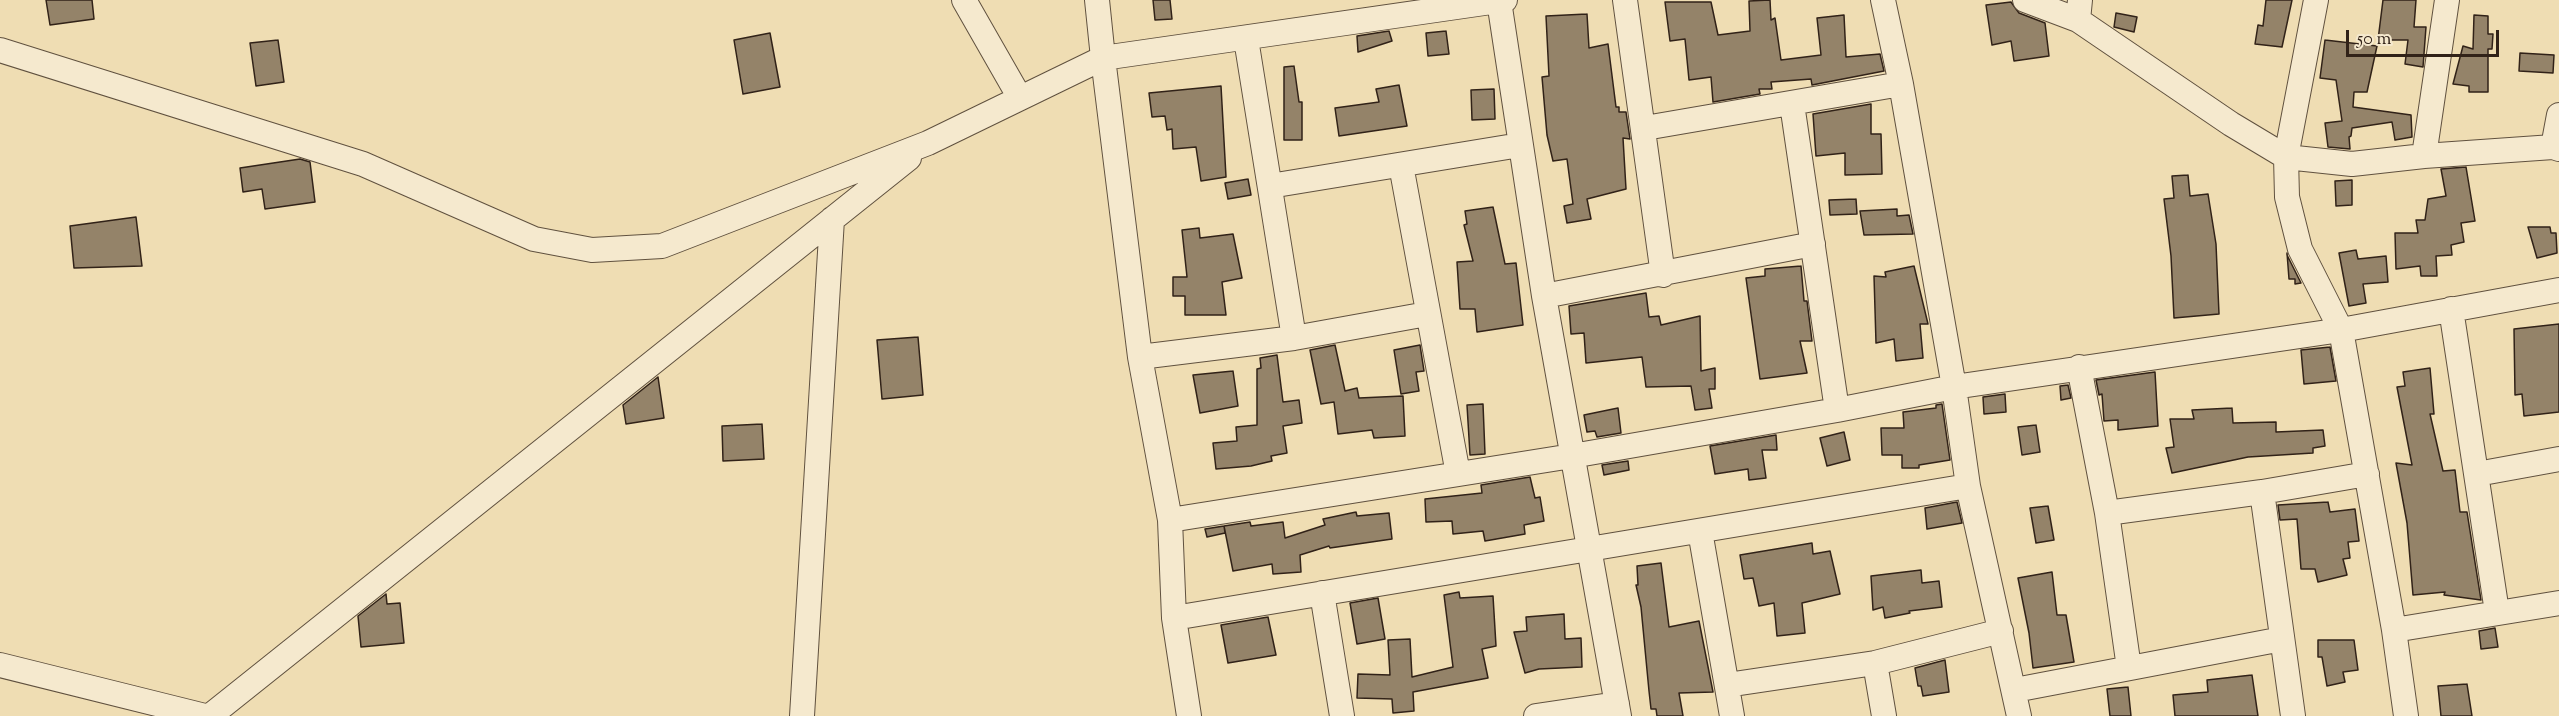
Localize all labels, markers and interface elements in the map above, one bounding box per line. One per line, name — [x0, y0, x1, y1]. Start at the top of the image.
scale bar — [2349, 18, 2502, 56]
text: 50 m — [2357, 27, 2391, 53]

